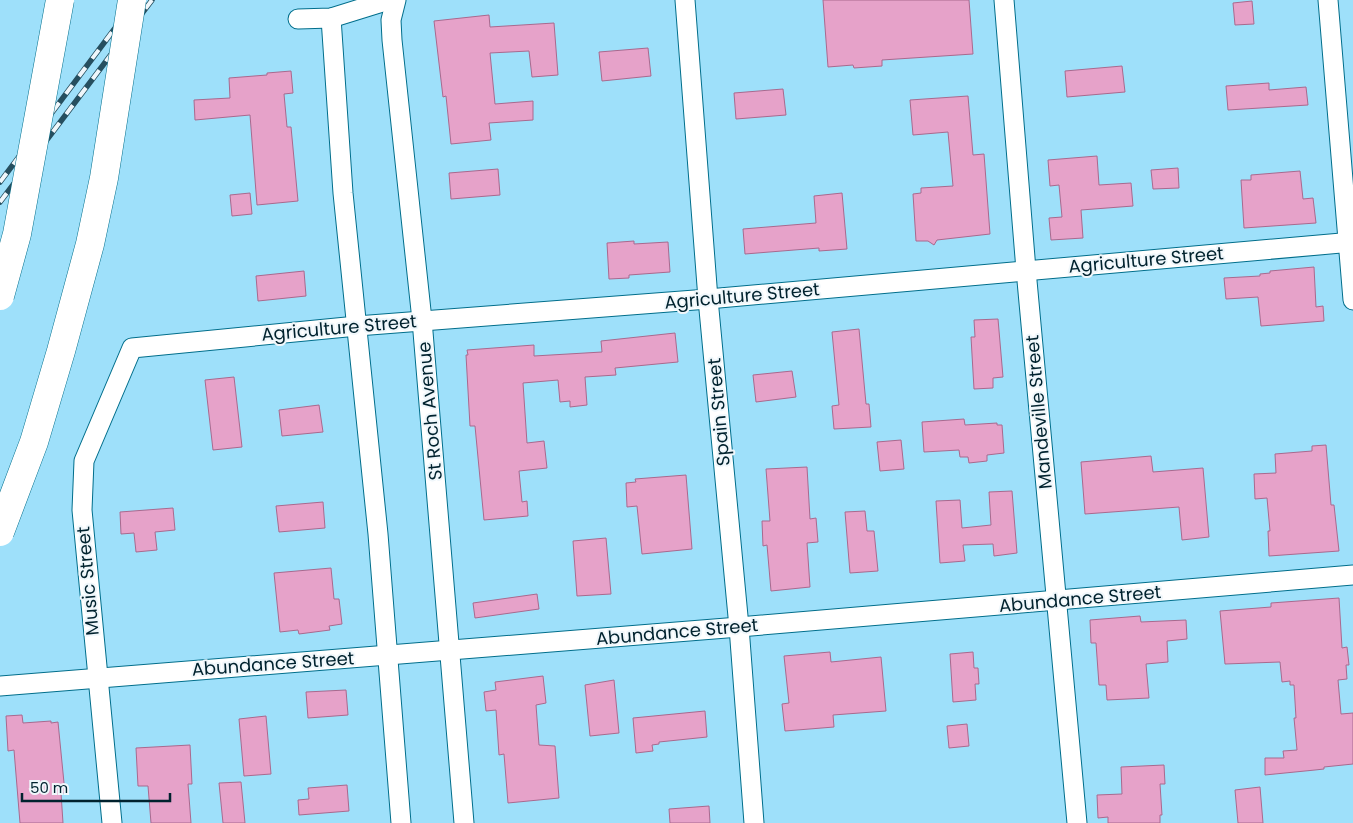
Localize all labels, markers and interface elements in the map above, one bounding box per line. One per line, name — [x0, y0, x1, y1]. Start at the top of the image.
street label: Agriculture Street — [1067, 240, 1225, 279]
street label: Agriculture Street — [663, 276, 821, 315]
street label: Agriculture Street — [260, 308, 418, 347]
street label: Mandeville Street — [1019, 334, 1058, 490]
street label: St Roch Avenue — [411, 341, 448, 481]
street label: Spain Street — [701, 357, 736, 467]
street label: Music Street — [70, 526, 105, 637]
street label: Abundance Street — [998, 579, 1162, 618]
street label: Abundance Street — [595, 612, 759, 651]
street label: Abundance Street — [191, 645, 355, 682]
scale bar — [22, 770, 170, 802]
text: 50 m — [30, 777, 68, 798]

